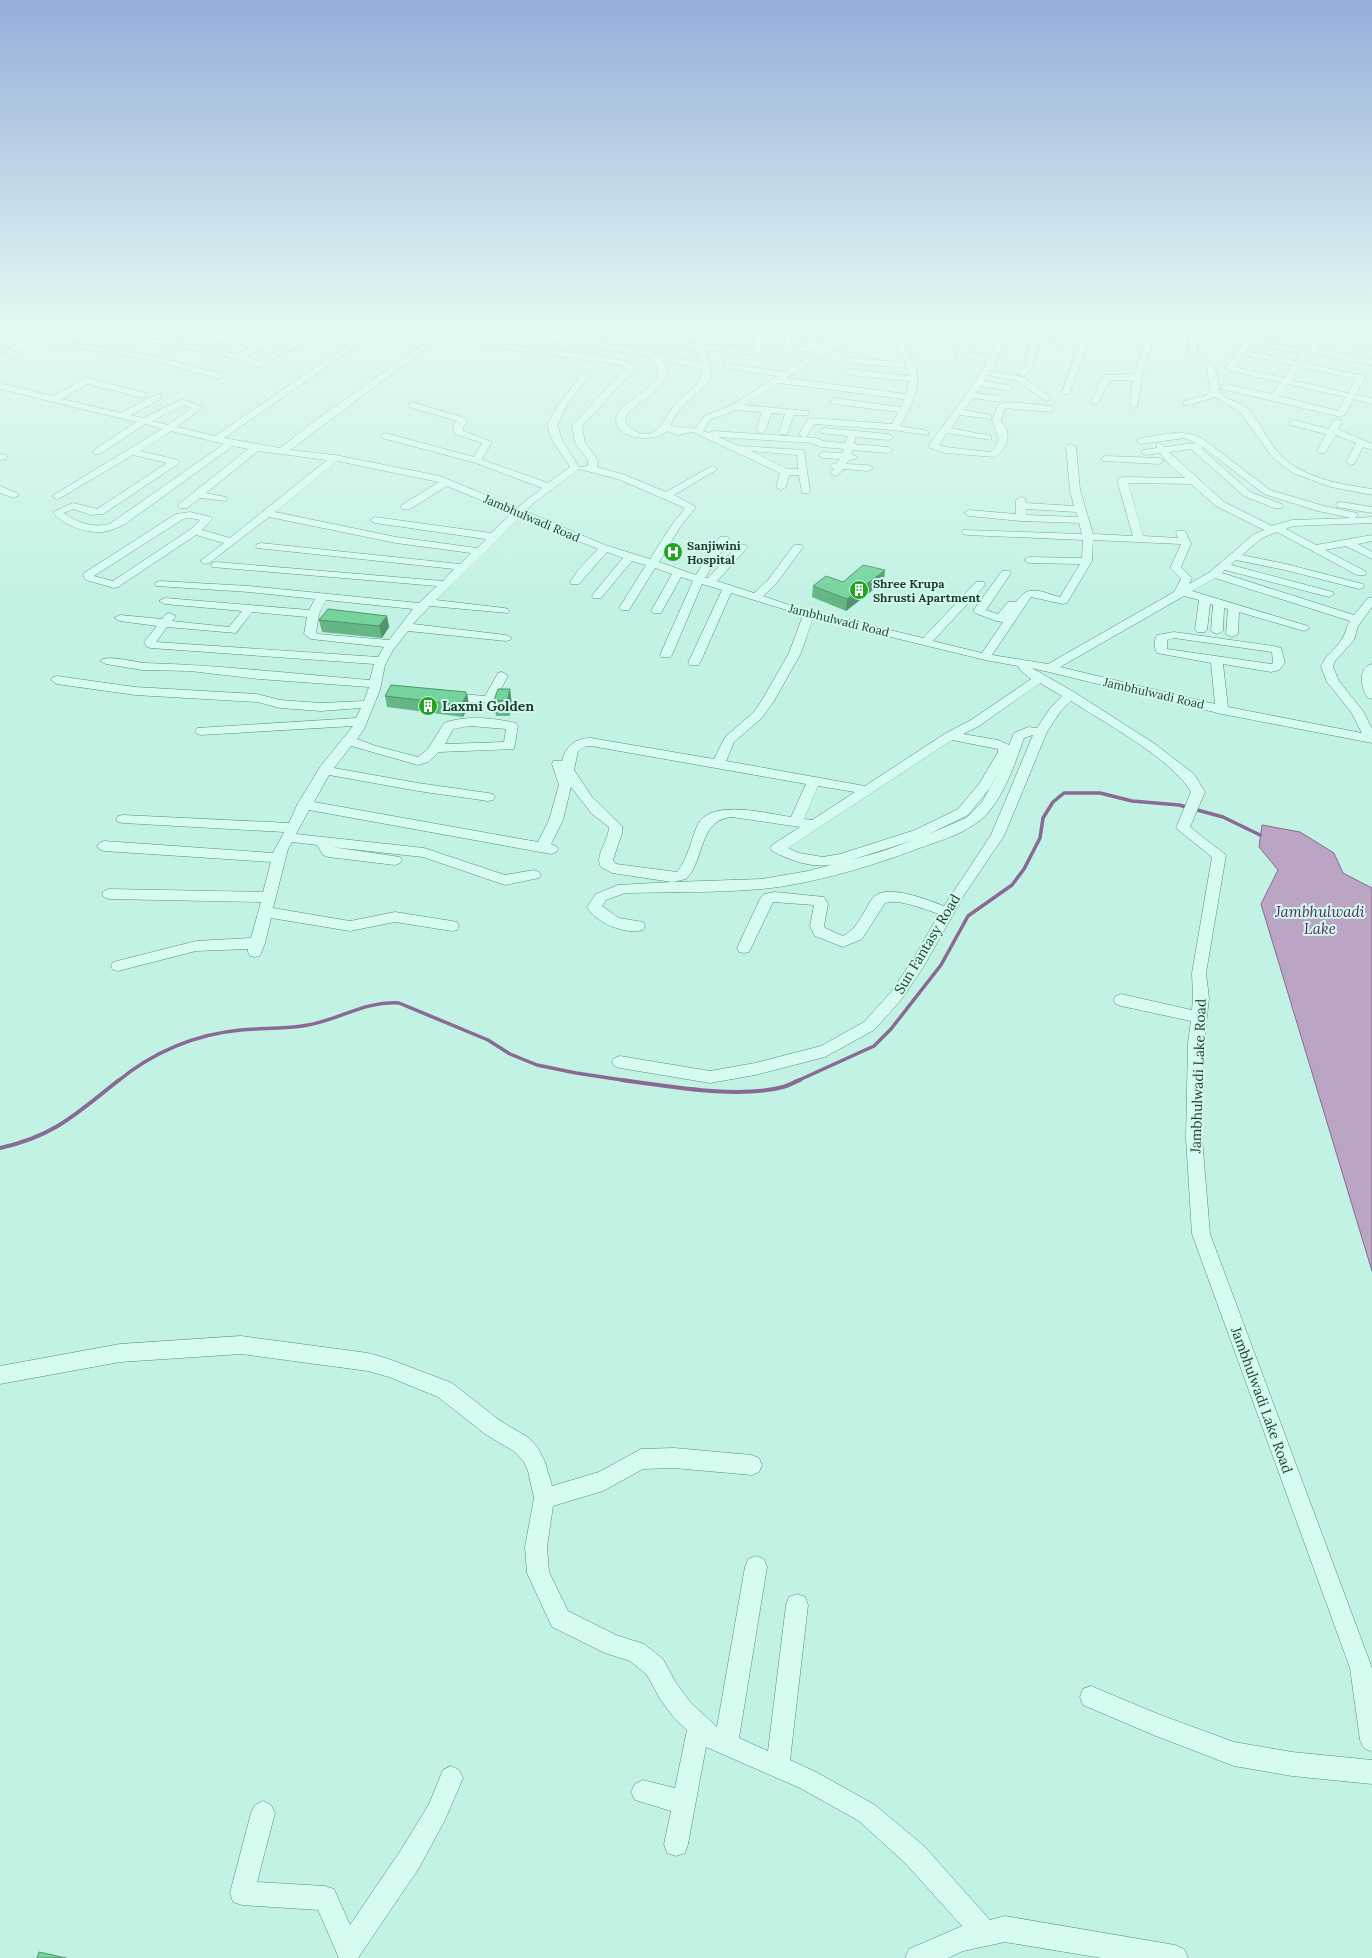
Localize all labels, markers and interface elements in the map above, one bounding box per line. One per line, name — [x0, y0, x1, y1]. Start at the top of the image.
street label: Jambhulwadi Road — [481, 491, 582, 545]
place label: Sanjiwini Hospital — [687, 538, 741, 567]
hospital icon: Sanjiwini Hospital — [662, 541, 684, 563]
place label: Shree Krupa Shrusti Apartment — [873, 576, 982, 605]
building icon: Shree Krupa Shrusti Apartment — [848, 579, 870, 601]
street label: Jambhulwadi Road — [786, 600, 891, 640]
street label: Jambhulwadi Road — [1101, 674, 1206, 712]
building icon: Laxmi Golden — [417, 695, 439, 717]
place label: Laxmi Golden — [442, 697, 534, 715]
street label: Sun Fantasy Road — [890, 891, 964, 997]
water label: Jambhulwadi Lake — [1274, 902, 1365, 938]
street label: Jambhulwadi Lake Road — [1186, 998, 1210, 1155]
street label: Jambhulwadi Lake Road — [1227, 1323, 1297, 1476]

